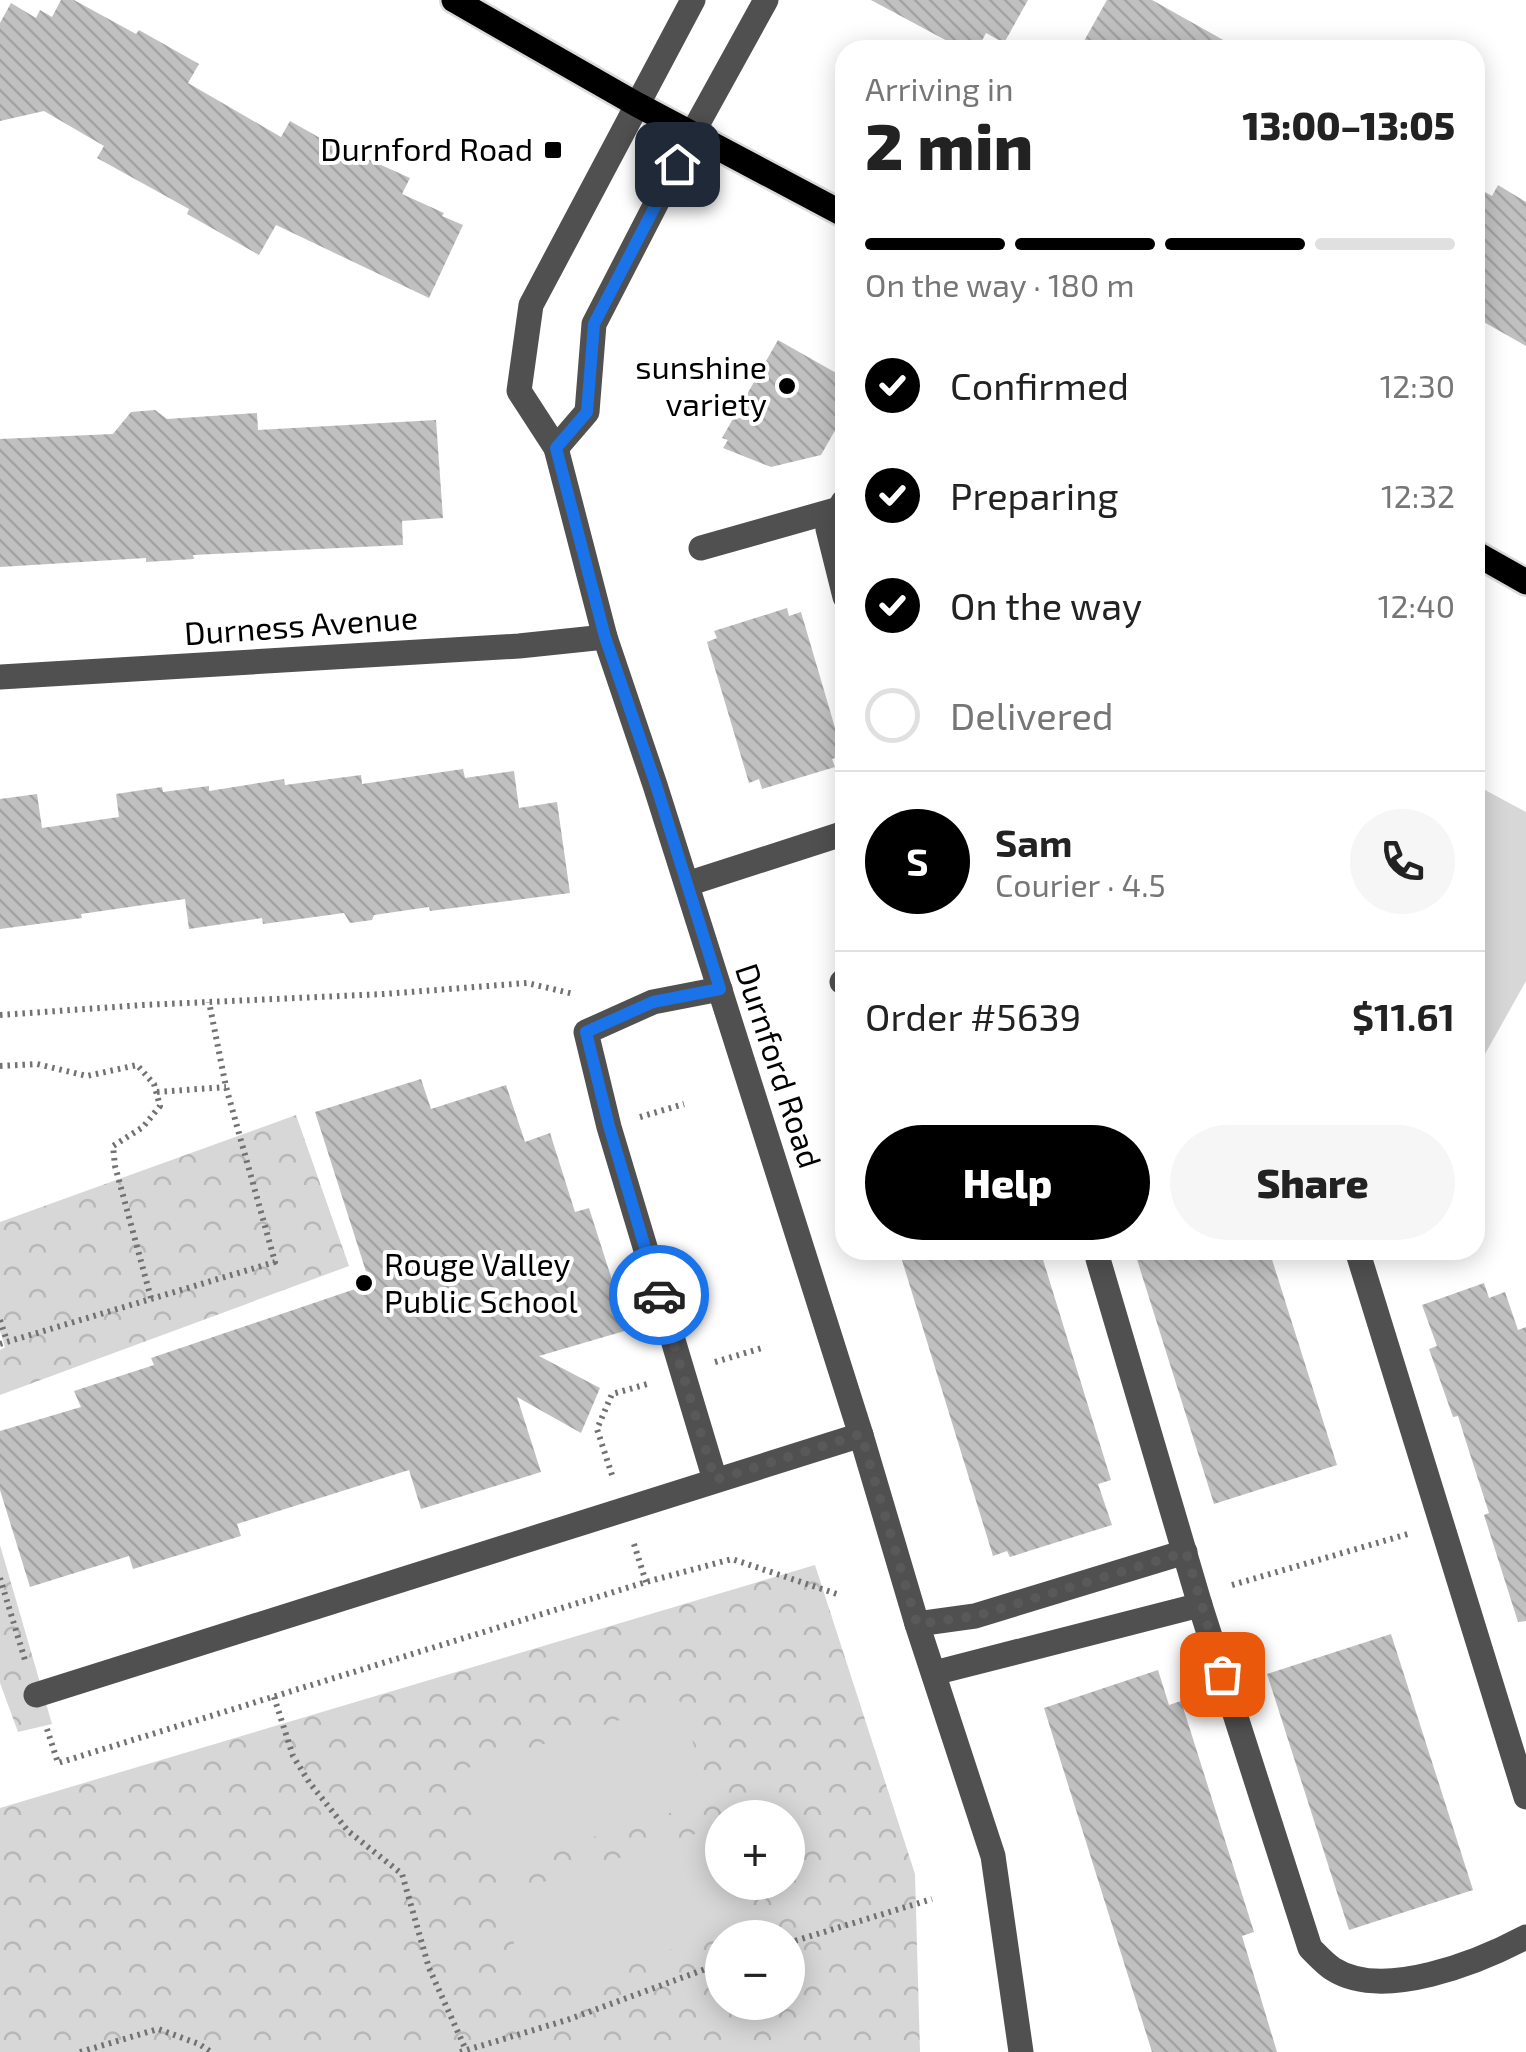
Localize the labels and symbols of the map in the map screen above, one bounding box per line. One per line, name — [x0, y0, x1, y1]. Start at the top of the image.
pin — [635, 122, 720, 207]
place label: Durnford Road — [320, 129, 533, 167]
marker: Durnford Road — [542, 139, 564, 161]
place label: sunshine variety — [635, 347, 767, 422]
marker: sunshine variety — [776, 375, 798, 397]
street label: Durness Avenue — [183, 597, 419, 651]
street label: Durnford Road — [729, 958, 831, 1172]
place label: Rouge Valley Public School — [384, 1244, 578, 1319]
courier — [609, 1245, 709, 1345]
marker: Rouge Valley Public School — [353, 1272, 375, 1294]
pin — [1180, 1632, 1265, 1717]

